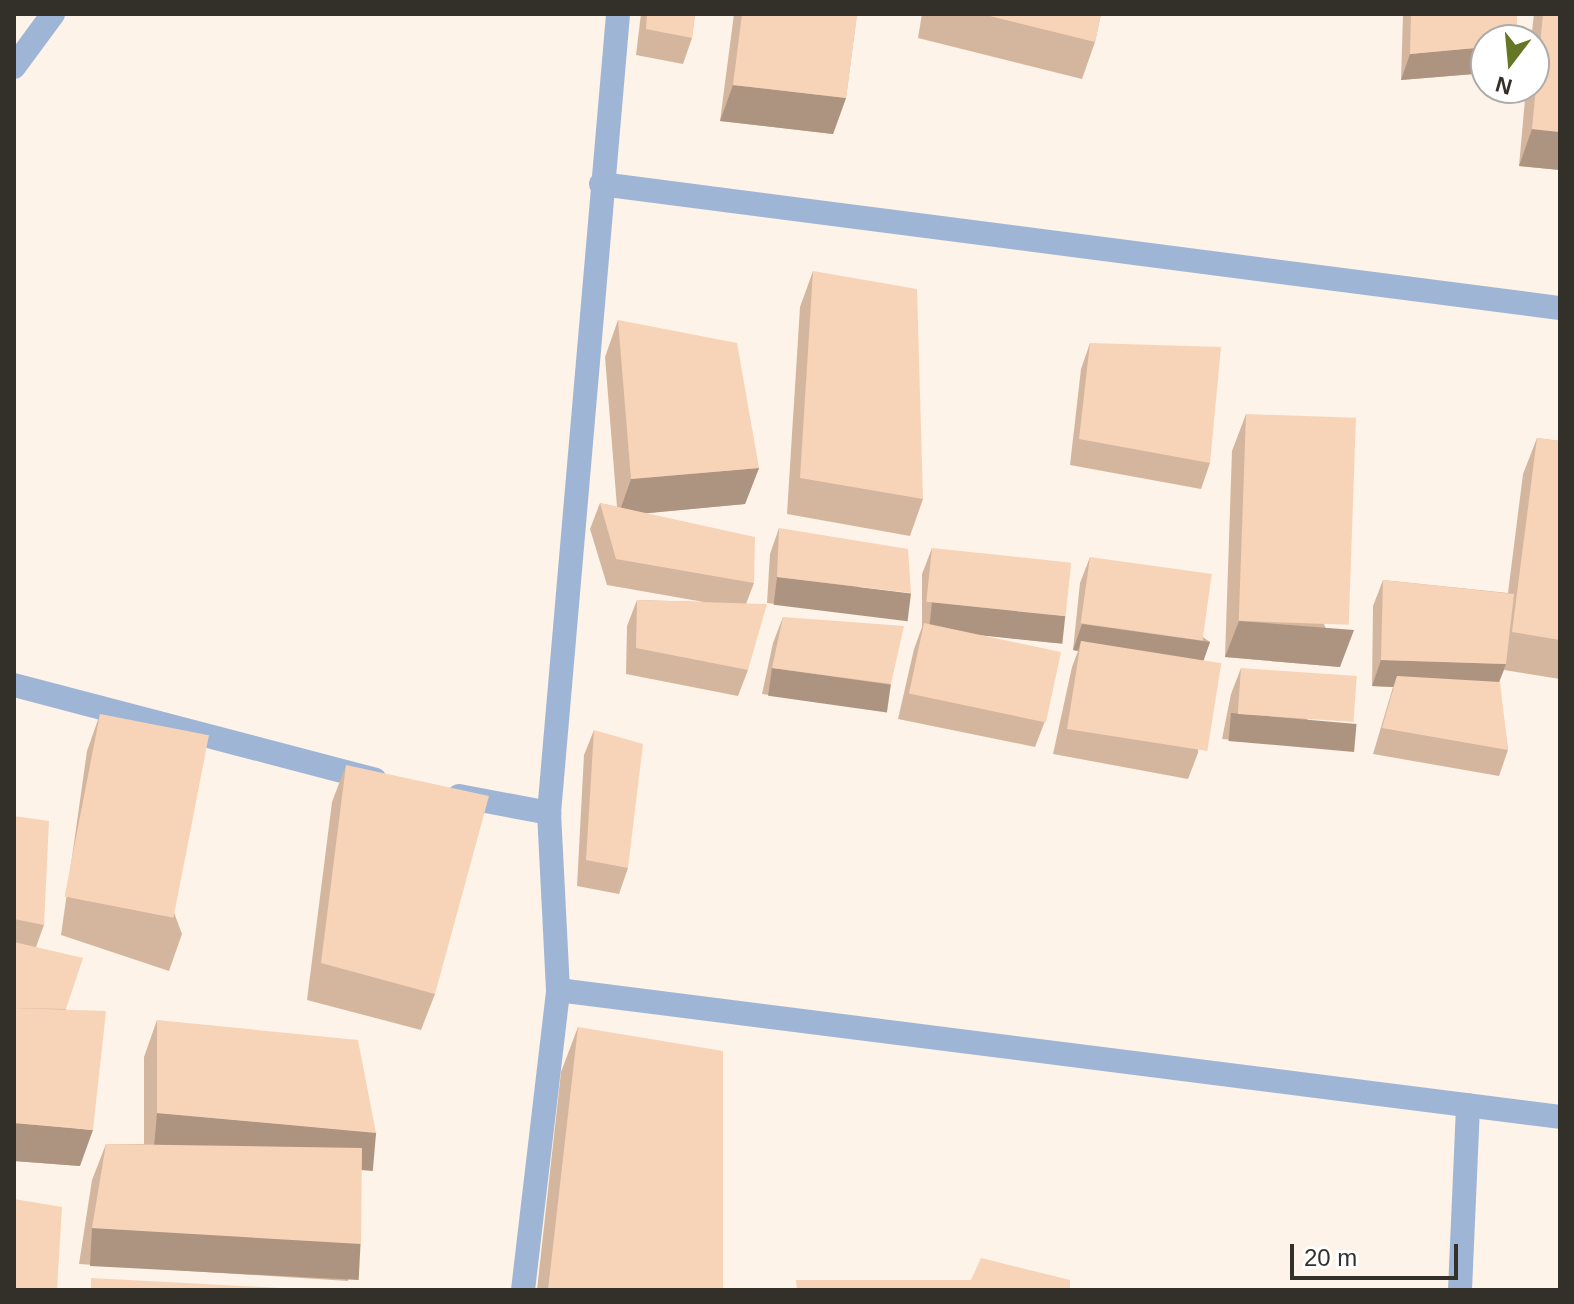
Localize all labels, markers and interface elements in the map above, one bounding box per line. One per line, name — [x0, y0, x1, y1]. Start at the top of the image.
north arrow — [1470, 24, 1550, 104]
text: N — [1493, 71, 1515, 100]
scale bar — [1294, 1228, 1462, 1278]
text: 20 m — [1304, 1244, 1357, 1271]

